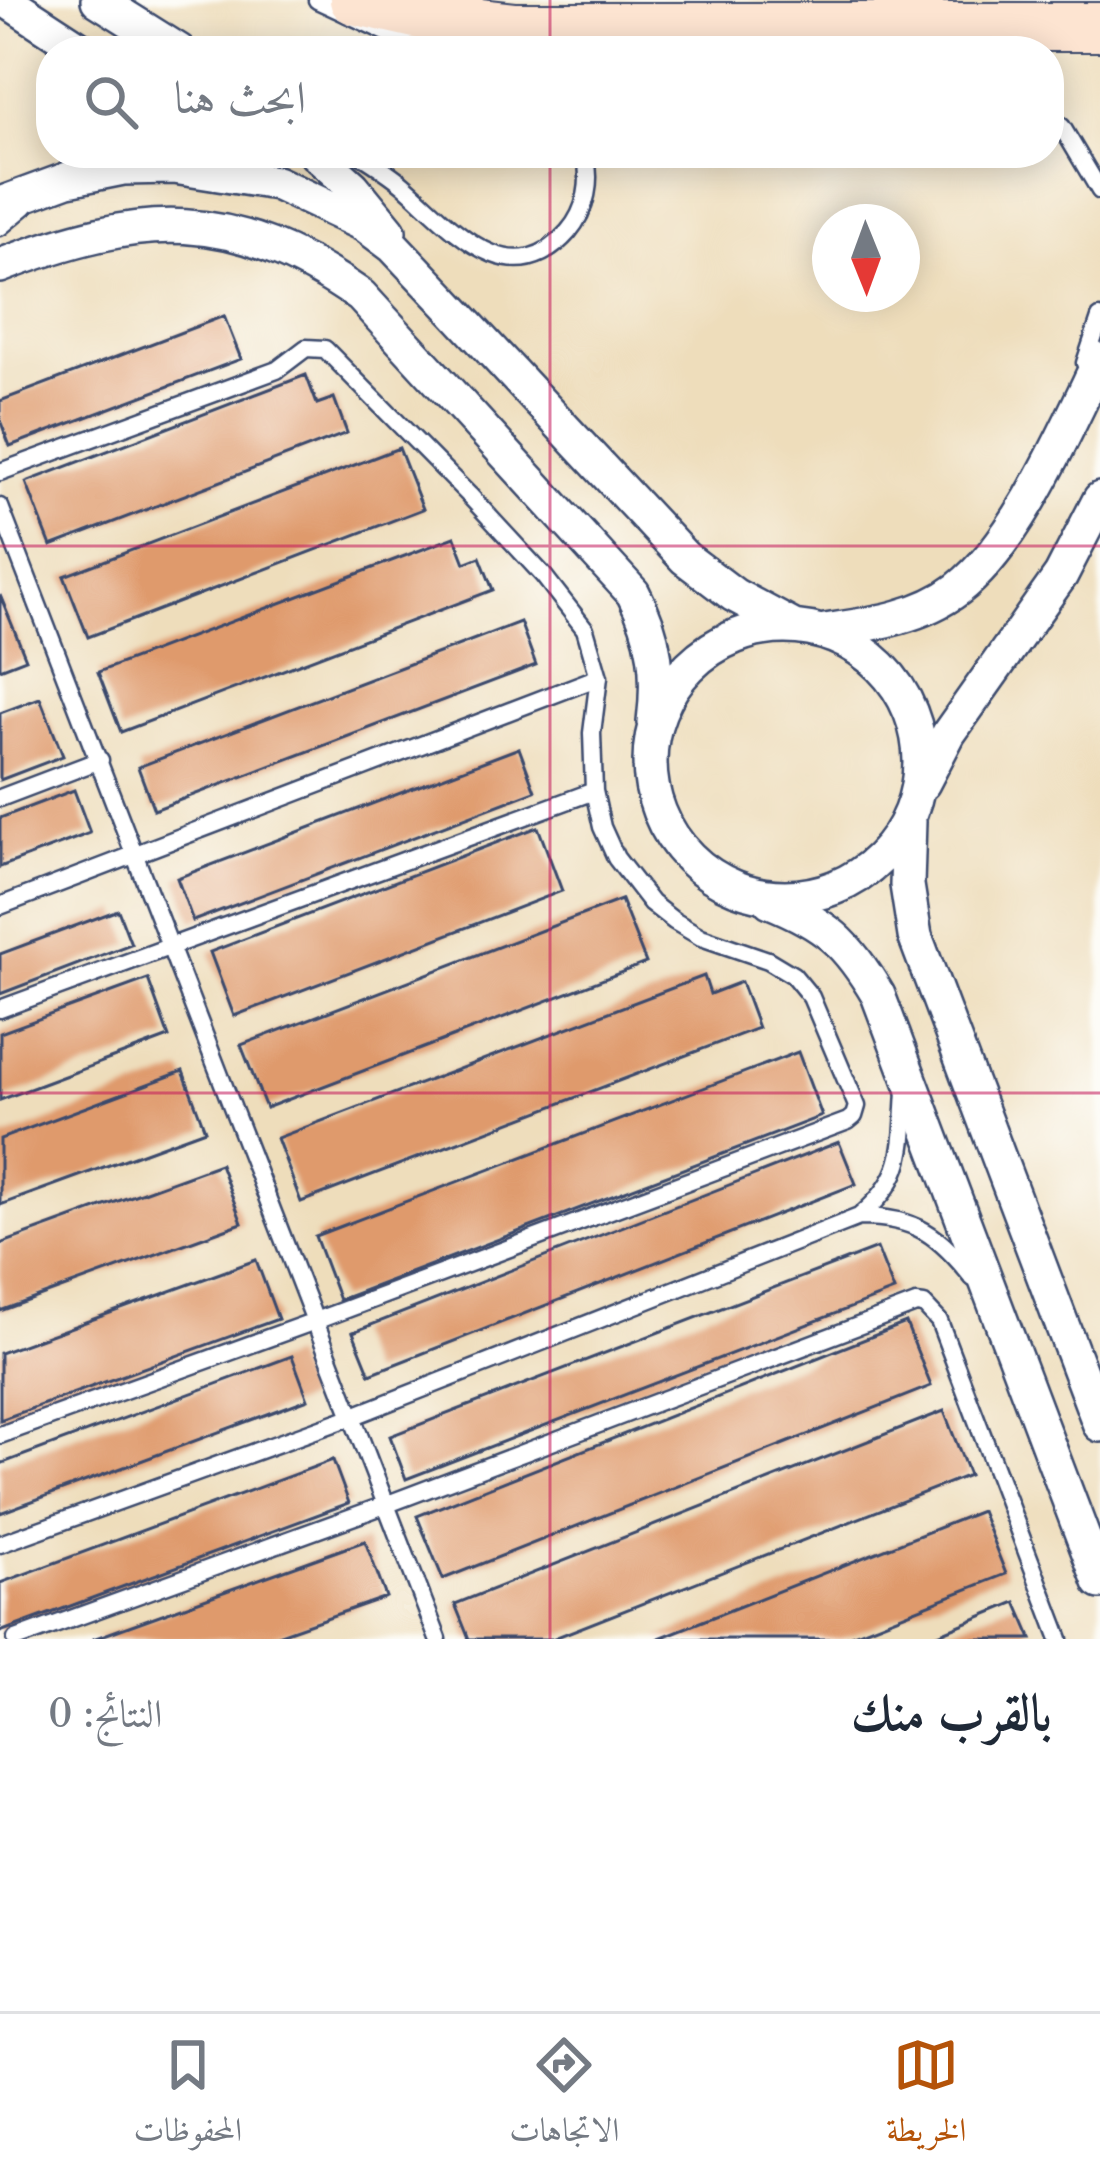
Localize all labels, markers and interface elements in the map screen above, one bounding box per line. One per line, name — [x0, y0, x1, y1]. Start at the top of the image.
search box — [36, 36, 1064, 168]
icon: search — [78, 69, 144, 135]
text: ابحث هنا — [174, 69, 306, 125]
north arrow — [812, 204, 920, 312]
text: بالقرب منك — [851, 1681, 1052, 1743]
text: النتائج: 0 — [48, 1689, 163, 1737]
tab: المحفوظات — [133, 2032, 242, 2162]
tab: الاتجاهات — [509, 2032, 619, 2162]
tab: الخريطة — [886, 2032, 967, 2162]

